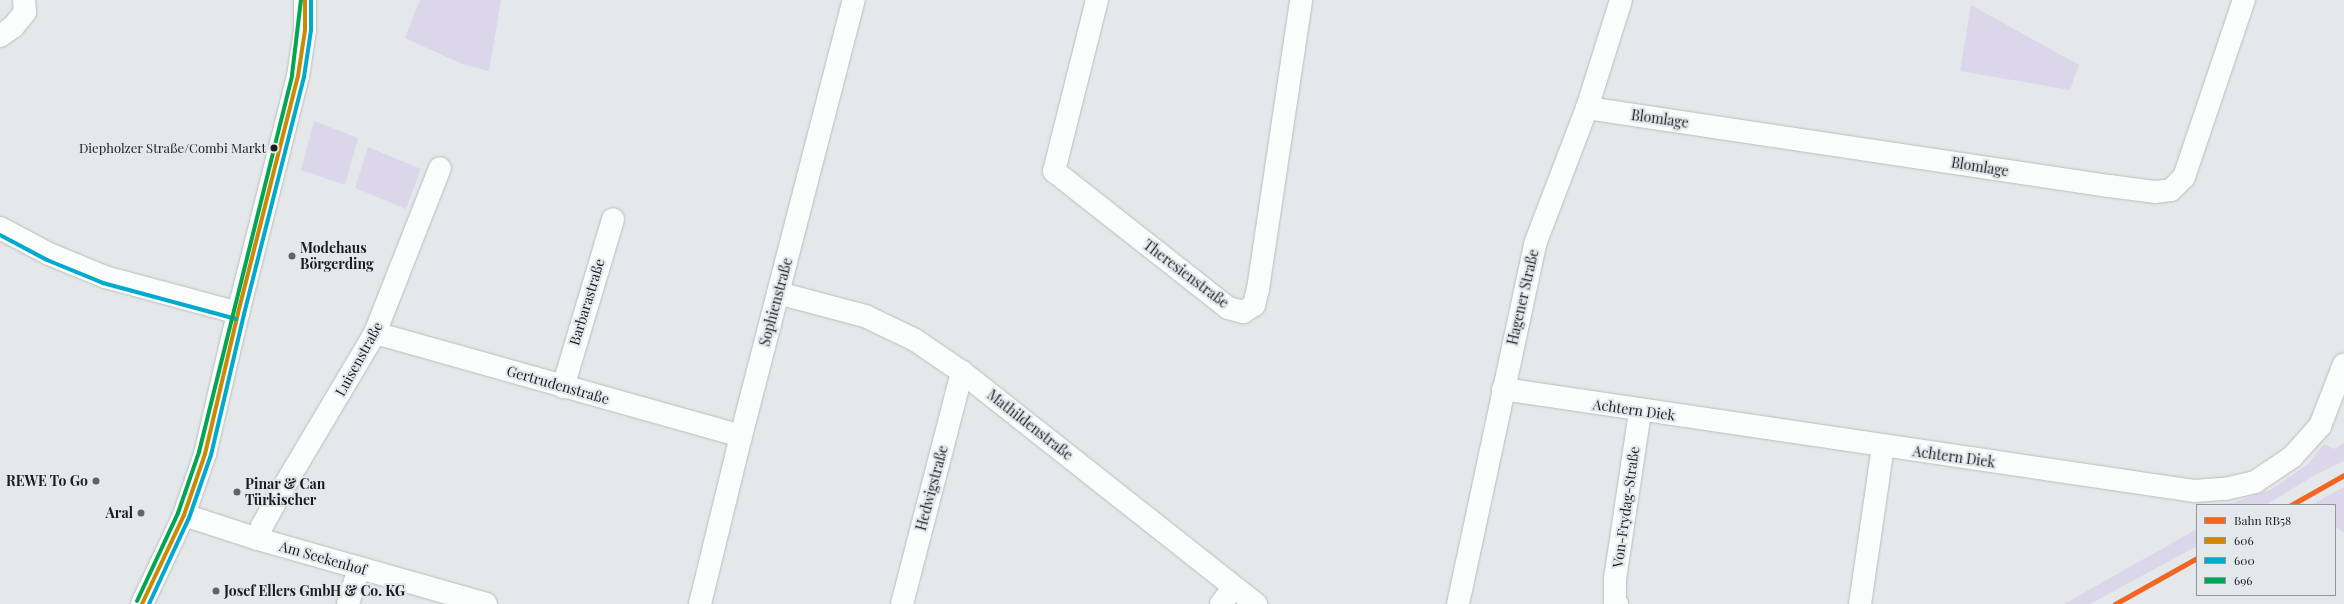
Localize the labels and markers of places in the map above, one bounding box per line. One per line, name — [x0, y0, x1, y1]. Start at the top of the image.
place label: Diepholzer Straße/Combi Markt — [79, 140, 266, 156]
marker: Diepholzer Straße/Combi Markt — [269, 143, 279, 153]
place label: Modehaus Börgerding — [300, 240, 374, 272]
marker: Modehaus Börgerding — [287, 251, 297, 261]
place label: REWE To Go — [6, 473, 88, 489]
marker: REWE To Go — [91, 476, 101, 486]
place label: Pinar & Can Türkischer — [245, 476, 326, 508]
marker: Pinar & Can Türkischer — [232, 487, 242, 497]
place label: Aral — [106, 505, 133, 521]
marker: Aral — [136, 508, 146, 518]
place label: Josef Ellers GmbH & Co. KG — [224, 583, 405, 599]
marker: Josef Ellers GmbH & Co. KG — [211, 586, 221, 596]

